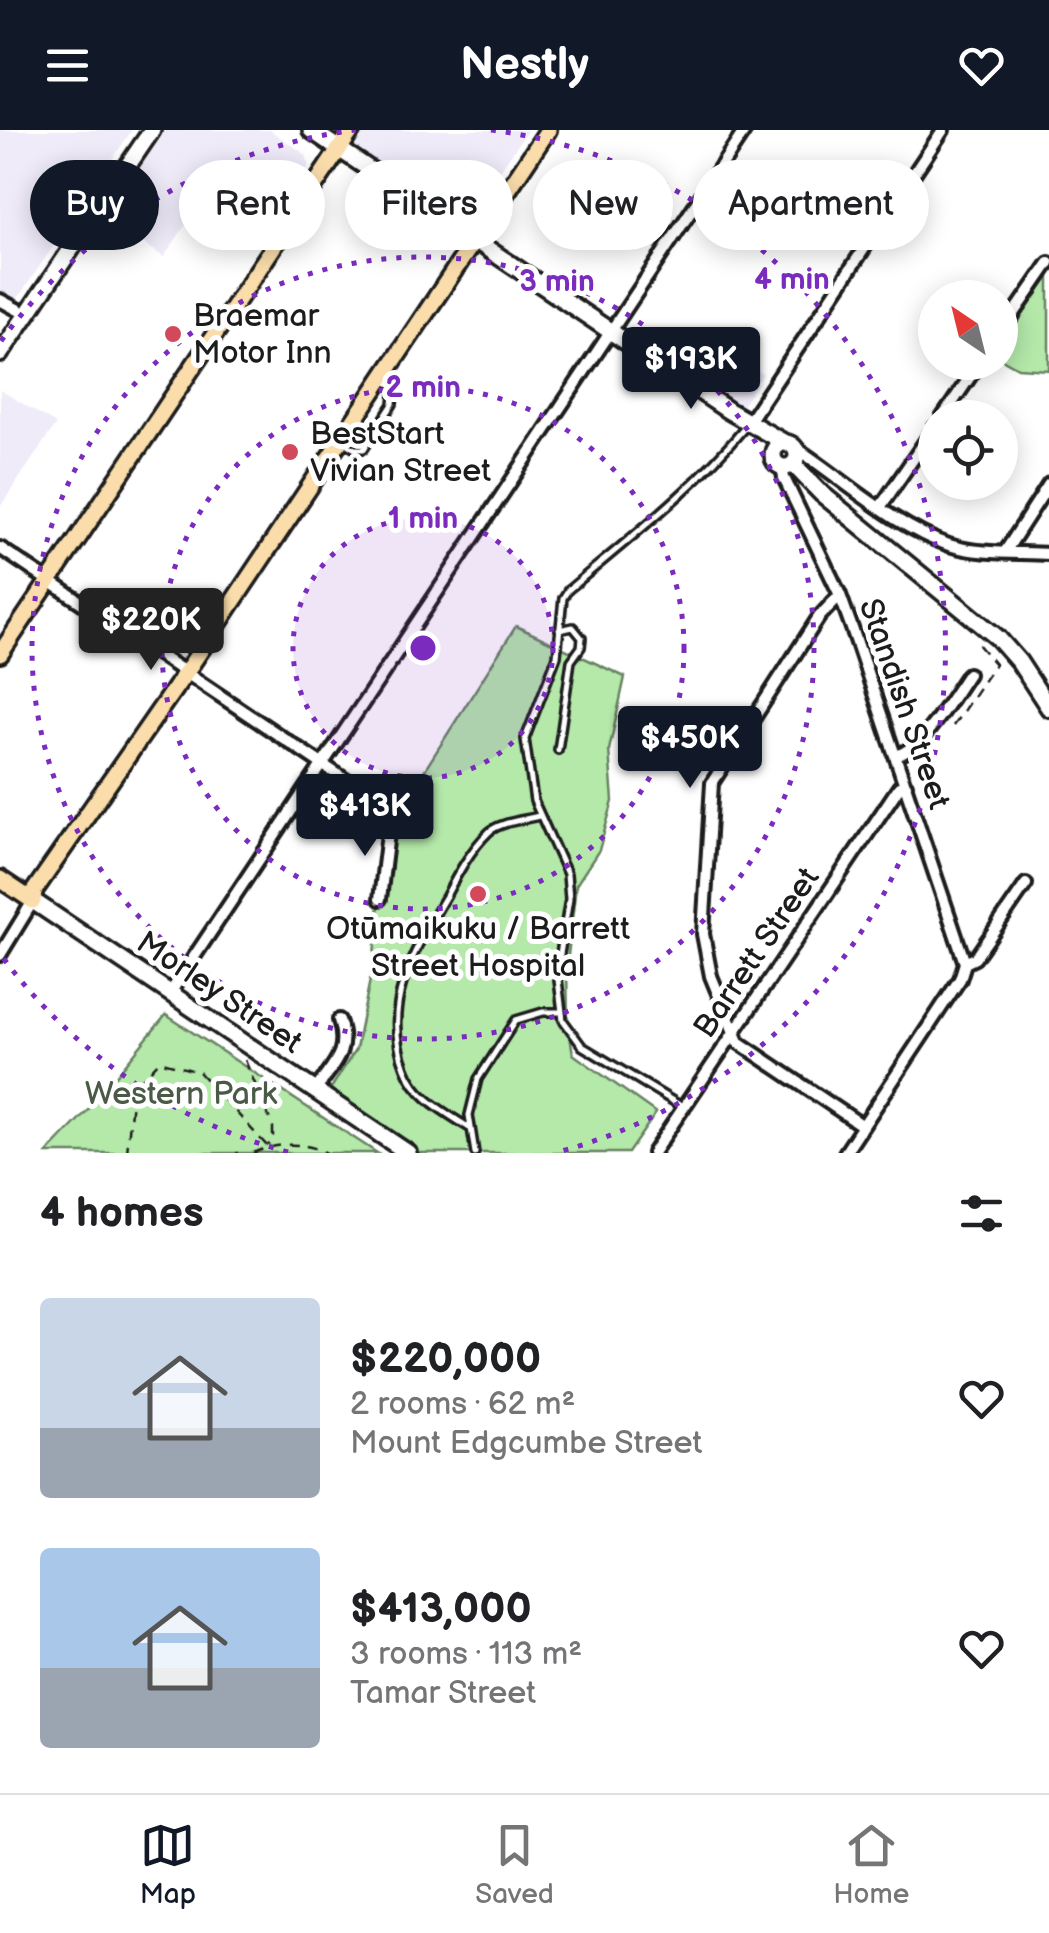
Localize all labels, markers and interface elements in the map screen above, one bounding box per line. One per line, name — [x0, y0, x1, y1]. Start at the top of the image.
icon: menu — [40, 38, 95, 93]
text: Nestly — [460, 38, 589, 93]
icon: heart — [954, 38, 1009, 93]
chip: Buy — [30, 160, 159, 250]
chip: Rent — [179, 160, 325, 250]
chip: Filters — [345, 160, 513, 250]
chip: New — [533, 160, 673, 250]
chip: Apartment — [693, 160, 929, 250]
text: 4 min — [754, 262, 830, 298]
text: 3 min — [519, 264, 595, 300]
north arrow — [918, 280, 1018, 380]
map controls — [918, 280, 1018, 500]
place label: Braemar Motor Inn — [193, 297, 332, 373]
marker: Braemar Motor Inn — [162, 323, 184, 345]
pin: $193K — [621, 327, 761, 412]
text: $193K — [644, 340, 738, 379]
text: 2 min — [385, 370, 461, 406]
button: locate — [918, 400, 1018, 500]
place label: BestStart Vivian Street — [310, 415, 491, 491]
marker: BestStart Vivian Street — [279, 441, 301, 463]
text: 1 min — [388, 501, 458, 537]
pin: $220K — [81, 588, 221, 673]
street label: Standish Street — [850, 594, 958, 814]
text: $220K — [101, 601, 201, 640]
centre of rings — [405, 630, 441, 666]
pin: $450K — [620, 706, 760, 791]
text: $450K — [640, 719, 740, 758]
pin: $413K — [295, 774, 435, 859]
text: $413K — [318, 787, 412, 826]
street label: Barrett Street — [686, 860, 828, 1046]
marker: Otūmaikuku / Barrett Street Hospital — [467, 883, 489, 905]
place label: Otūmaikuku / Barrett Street Hospital — [326, 910, 630, 986]
street label: Morley Street — [129, 923, 309, 1063]
park label: Western Park — [85, 1075, 278, 1114]
icon: filters — [954, 1186, 1009, 1241]
text: 4 homes — [40, 1188, 204, 1239]
text: $220,000 — [350, 1334, 541, 1385]
icon: home — [120, 1338, 240, 1458]
icon: heart — [954, 1371, 1009, 1426]
text: 2 rooms · 62 m² — [350, 1385, 575, 1424]
text: Mount Edgcumbe Street — [350, 1424, 702, 1463]
text: $413,000 — [350, 1584, 532, 1635]
icon: home — [120, 1588, 240, 1708]
icon: heart — [954, 1621, 1009, 1676]
text: 3 rooms · 113 m² — [350, 1635, 582, 1674]
text: Tamar Street — [350, 1674, 536, 1713]
tab: Map — [140, 1818, 196, 1911]
tab: Saved — [475, 1818, 554, 1911]
tab: Home — [833, 1818, 909, 1911]

